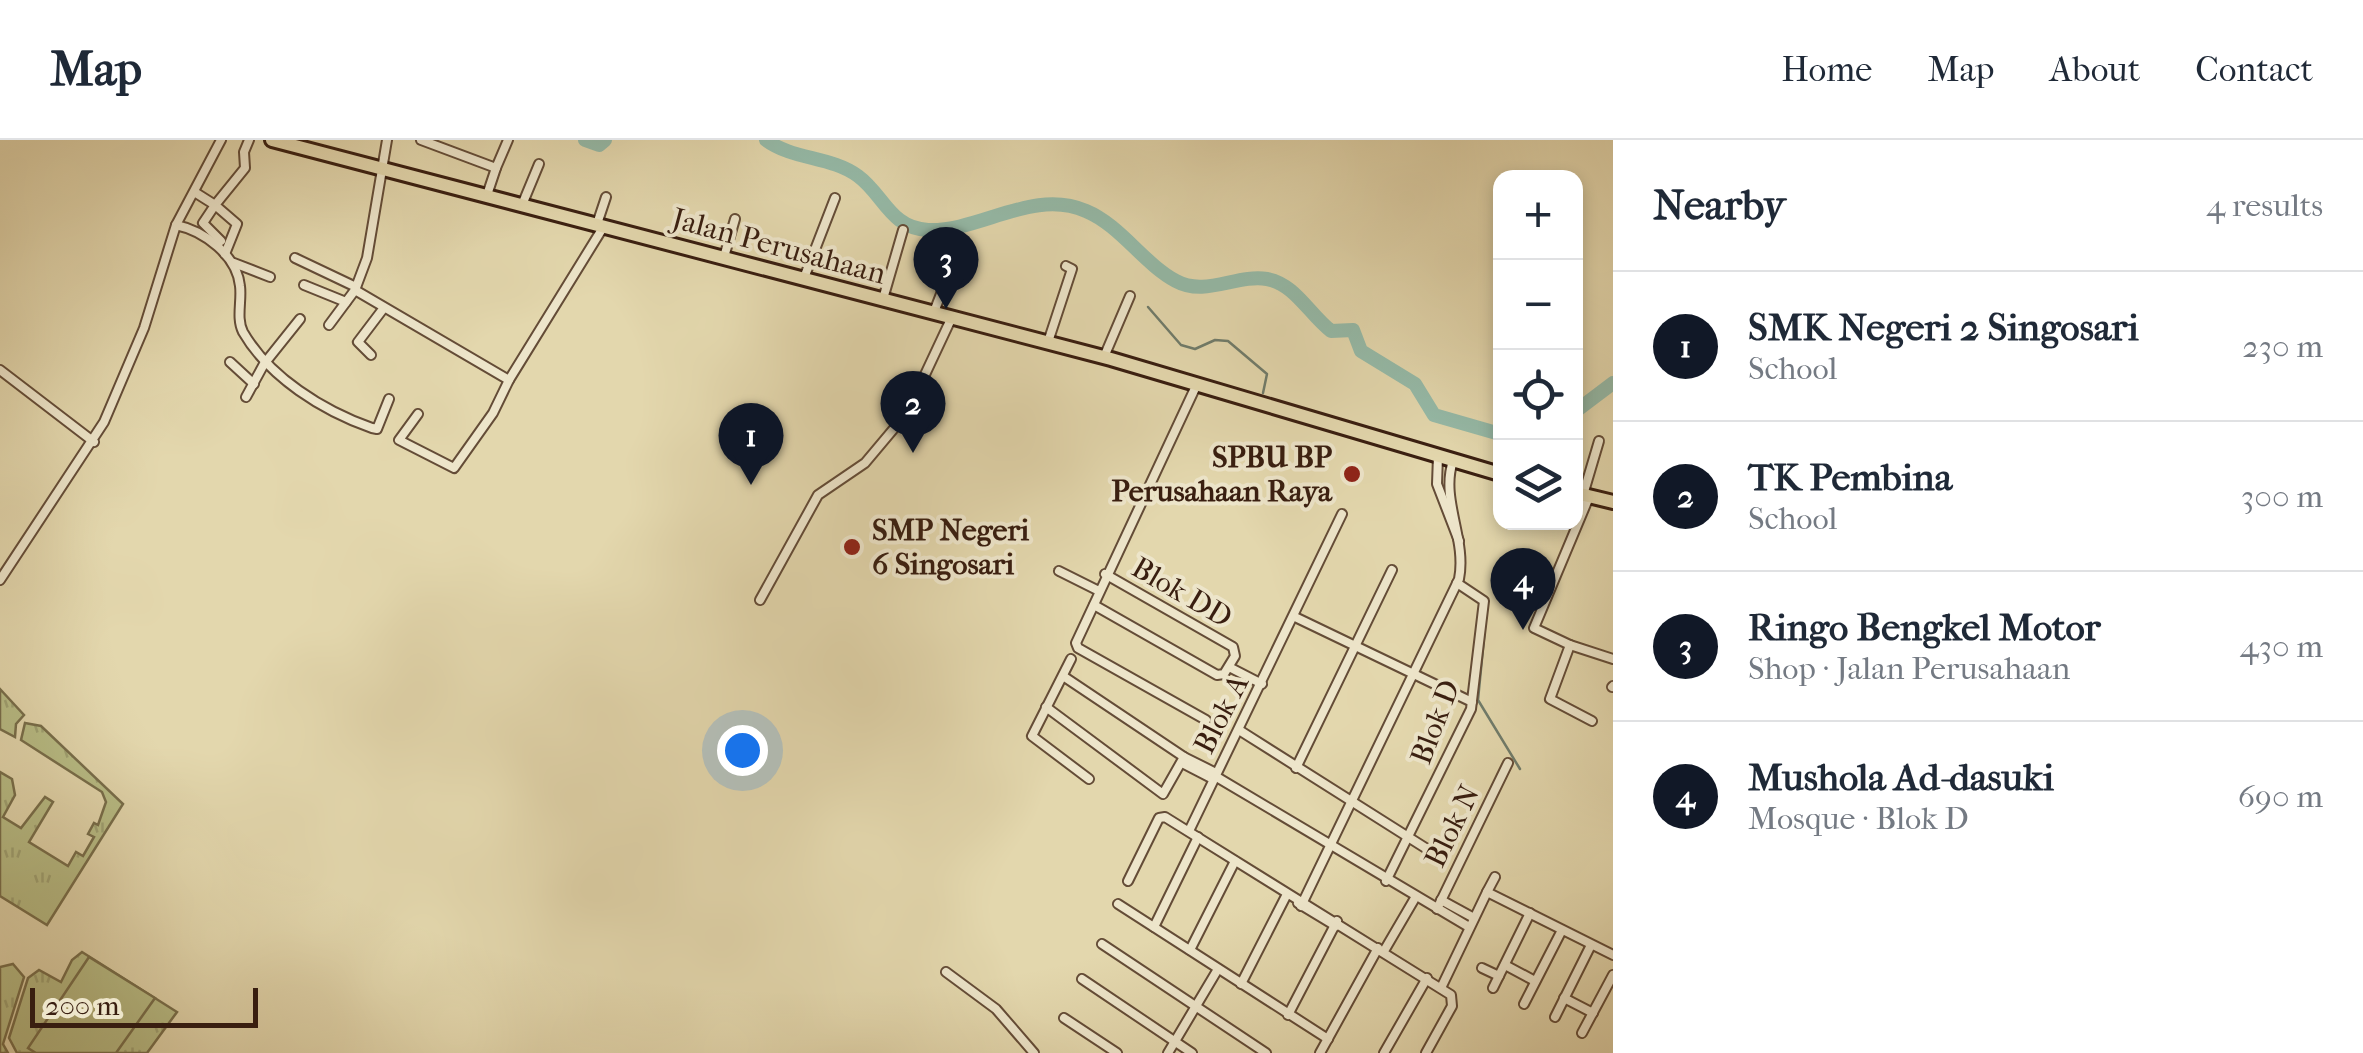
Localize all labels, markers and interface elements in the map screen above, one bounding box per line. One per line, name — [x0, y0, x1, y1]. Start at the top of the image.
text: Map — [50, 41, 142, 97]
text: Home — [1781, 49, 1872, 90]
text: Map — [1927, 49, 1995, 90]
text: About — [2050, 49, 2140, 90]
text: Contact — [2195, 49, 2313, 90]
map controls — [1493, 170, 1583, 530]
button: + — [1493, 170, 1583, 260]
text: Nearby — [1653, 181, 1785, 230]
text: 4 results — [2206, 187, 2323, 224]
street label: Jalan Perusahaan — [666, 201, 890, 292]
pin: 3 — [914, 226, 978, 309]
button: − — [1493, 260, 1583, 350]
text: SMK Negeri 2 Singosari — [1748, 305, 2139, 350]
text: 1 — [1680, 328, 1691, 365]
text: 230 m — [2242, 328, 2323, 365]
button: locate — [1493, 350, 1583, 440]
text: School — [1748, 350, 1837, 387]
pin: 2 — [880, 370, 946, 453]
pin: 1 — [718, 402, 784, 485]
place label: SPBU BP Perusahaan Raya — [1111, 440, 1333, 509]
button: layers — [1493, 440, 1583, 530]
text: TK Pembina — [1748, 455, 1952, 500]
marker: SPBU BP Perusahaan Raya — [1341, 463, 1363, 485]
text: 2 — [1677, 478, 1694, 515]
text: 300 m — [2241, 478, 2323, 515]
text: School — [1748, 500, 1837, 537]
place label: SMP Negeri 6 Singosari — [872, 513, 1029, 582]
marker: SMP Negeri 6 Singosari — [841, 536, 863, 558]
pin: 4 — [1490, 548, 1556, 630]
street label: Blok DD — [1125, 550, 1238, 635]
text: Ringo Bengkel Motor — [1748, 605, 2101, 650]
text: 3 — [1679, 628, 1692, 665]
text: 430 m — [2240, 628, 2323, 665]
text: Shop · Jalan Perusahaan — [1748, 650, 2070, 687]
street label: Blok A — [1187, 668, 1256, 760]
street label: Blok D — [1403, 675, 1467, 769]
your location — [717, 725, 768, 776]
text: Mushola Ad-dasuki — [1748, 755, 2054, 800]
text: 4 — [1676, 778, 1695, 815]
text: 690 m — [2238, 778, 2323, 815]
street label: Blok N — [1418, 779, 1487, 873]
text: Mosque · Blok D — [1748, 800, 1969, 837]
scale bar — [30, 983, 258, 1028]
text: 200 m — [45, 989, 120, 1022]

